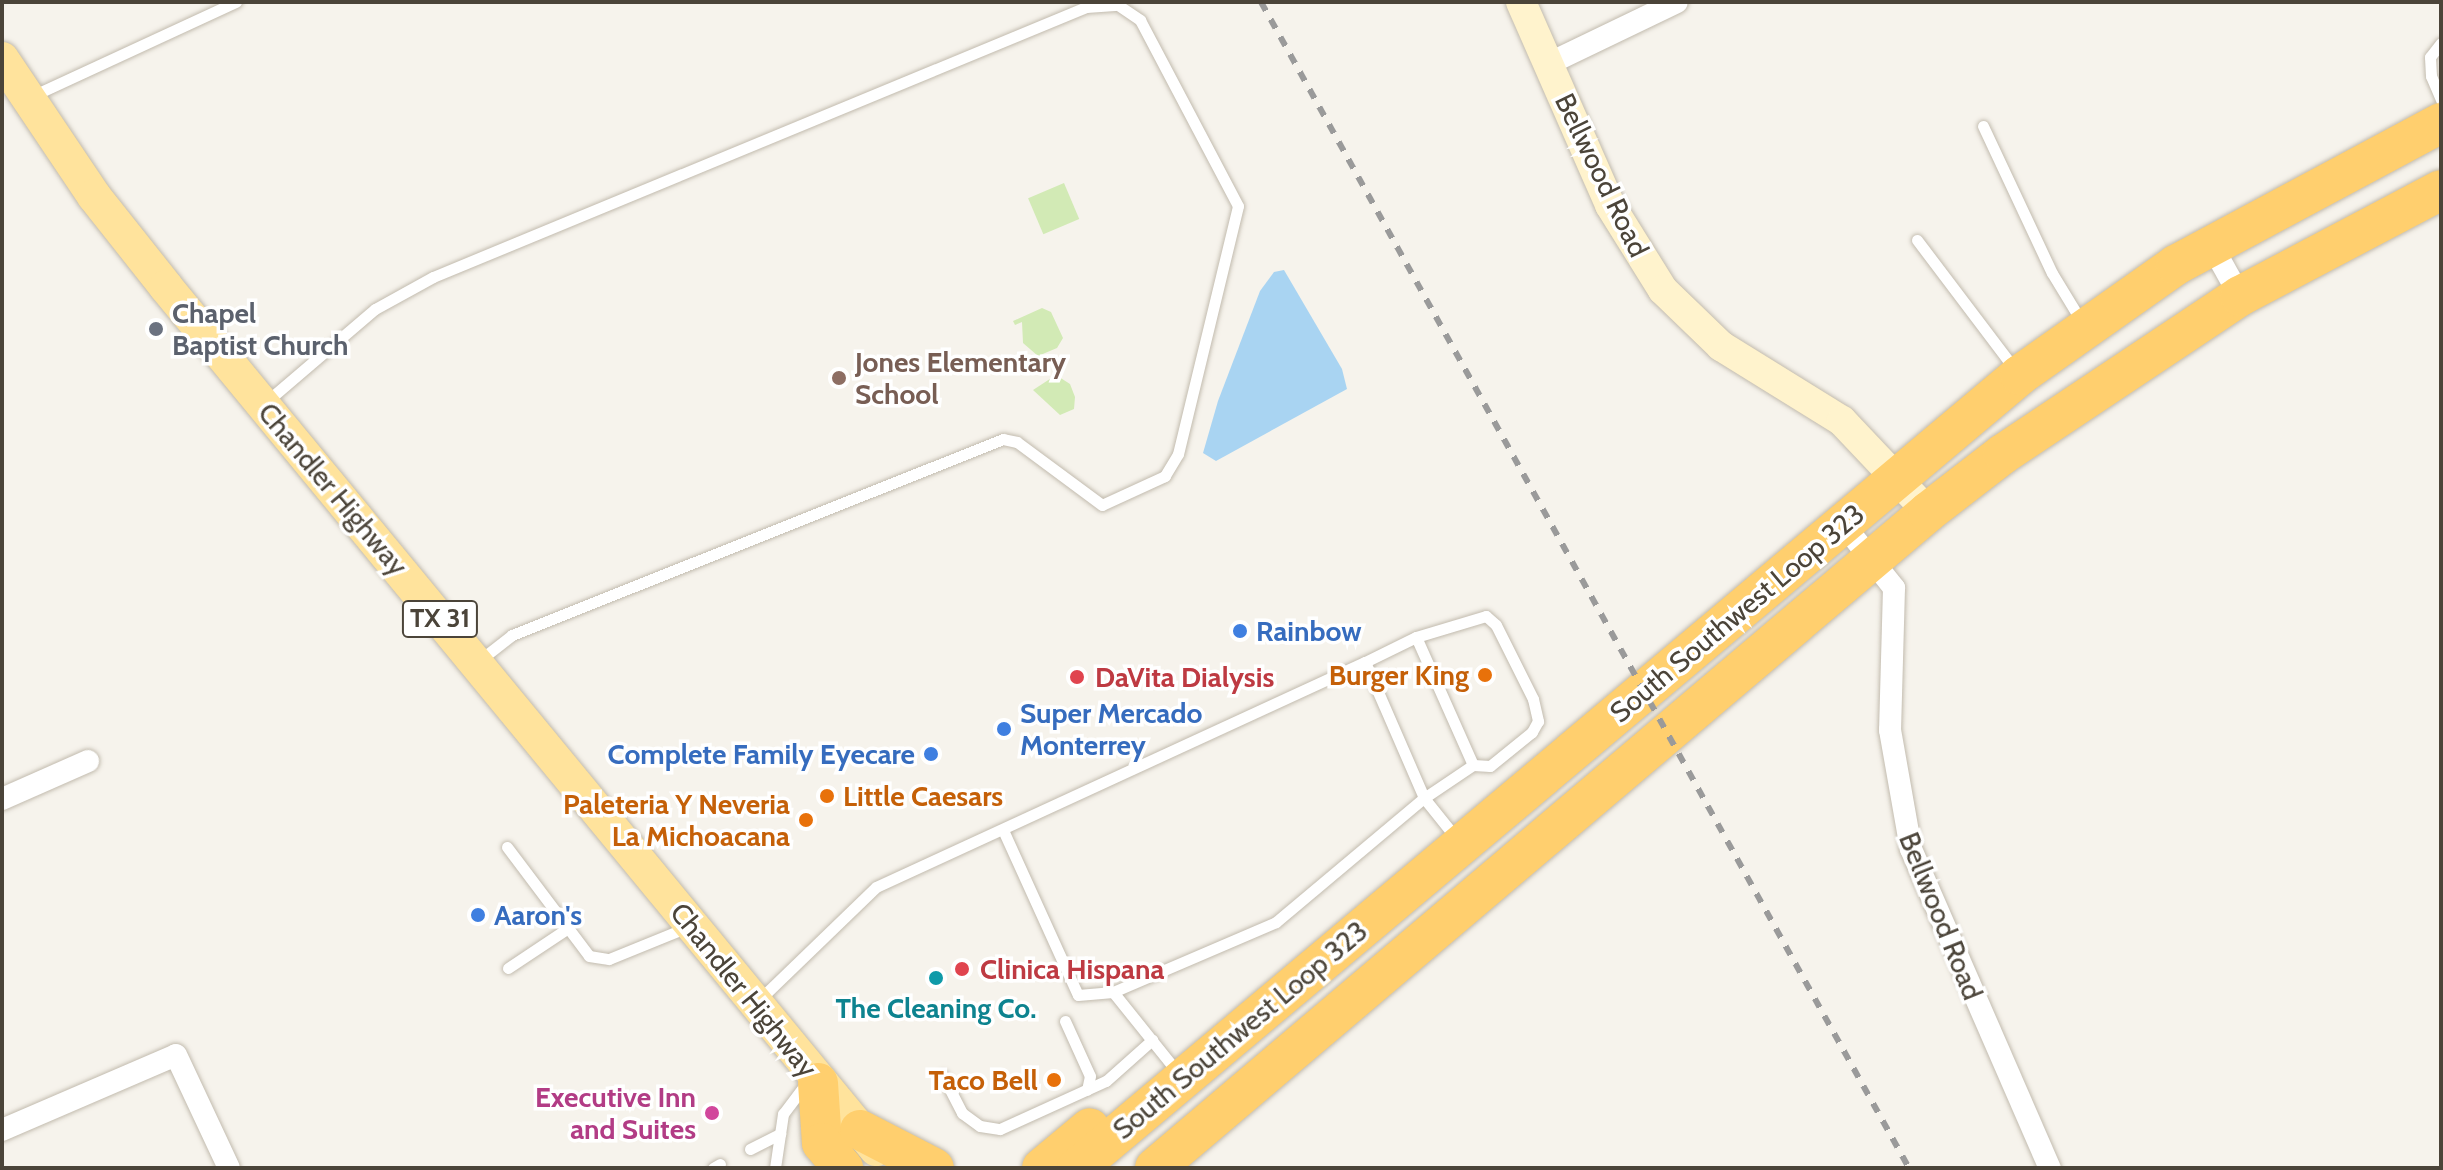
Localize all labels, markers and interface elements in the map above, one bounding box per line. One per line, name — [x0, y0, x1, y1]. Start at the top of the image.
street label: Bellwood Road — [1548, 88, 1656, 262]
place label: Chapel Baptist Church — [172, 296, 348, 362]
marker: Chapel Baptist Church — [147, 320, 165, 338]
place label: Jones Elementary School — [855, 345, 1066, 411]
marker: Jones Elementary School — [830, 369, 848, 387]
street label: Chandler Highway — [251, 396, 415, 582]
street label: South Southwest Loop 323 — [1603, 497, 1871, 729]
road number: TX 31 — [400, 597, 480, 641]
place label: Rainbow — [1256, 614, 1362, 648]
marker: Rainbow — [1231, 622, 1249, 640]
place label: Burger King — [1329, 658, 1469, 692]
place label: DaVita Dialysis — [1095, 660, 1274, 694]
marker: DaVita Dialysis — [1066, 666, 1088, 688]
marker: Burger King — [1476, 666, 1494, 684]
place label: Super Mercado Monterrey — [1020, 696, 1203, 762]
marker: Super Mercado Monterrey — [995, 720, 1013, 738]
place label: Complete Family Eyecare — [608, 737, 915, 771]
marker: Complete Family Eyecare — [922, 745, 940, 763]
place label: Little Caesars — [843, 779, 1003, 813]
place label: Paleteria Y Neveria La Michoacana — [563, 787, 790, 853]
marker: Little Caesars — [818, 787, 836, 805]
marker: Paleteria Y Neveria La Michoacana — [797, 811, 815, 829]
street label: Bellwood Road — [1892, 827, 1990, 1005]
street label: Chandler Highway — [663, 896, 825, 1084]
place label: Aaron's — [494, 898, 582, 932]
marker: Aaron's — [469, 906, 487, 924]
street label: South Southwest Loop 323 — [1106, 914, 1374, 1146]
place label: Clinica Hispana — [980, 952, 1164, 986]
marker: Clinica Hispana — [951, 958, 973, 980]
marker: The Cleaning Co. — [927, 969, 945, 987]
place label: The Cleaning Co. — [835, 991, 1037, 1025]
place label: Taco Bell — [928, 1063, 1038, 1097]
marker: Taco Bell — [1045, 1071, 1063, 1089]
place label: Executive Inn and Suites — [535, 1080, 696, 1146]
marker: Executive Inn and Suites — [703, 1104, 721, 1122]

